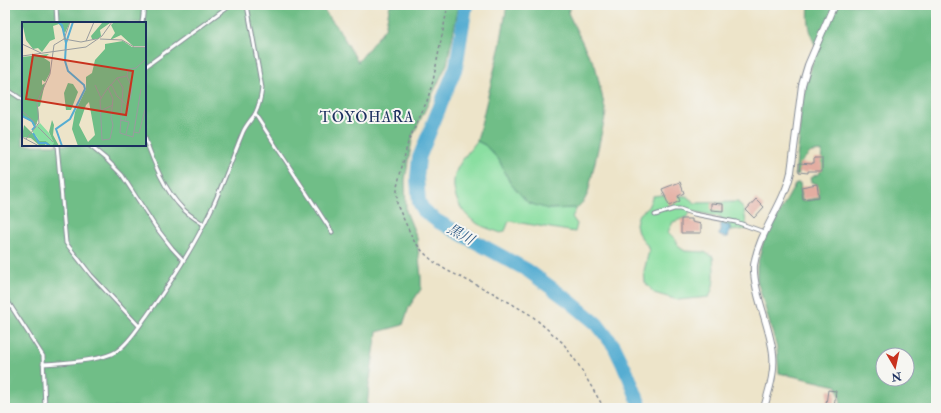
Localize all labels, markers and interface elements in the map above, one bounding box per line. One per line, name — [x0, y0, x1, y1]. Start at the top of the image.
inset map — [22, 22, 146, 146]
district label: TOYOHARA — [320, 108, 414, 127]
water label: 黒川 — [444, 220, 479, 250]
north arrow — [875, 347, 915, 387]
text: N — [889, 369, 903, 384]

